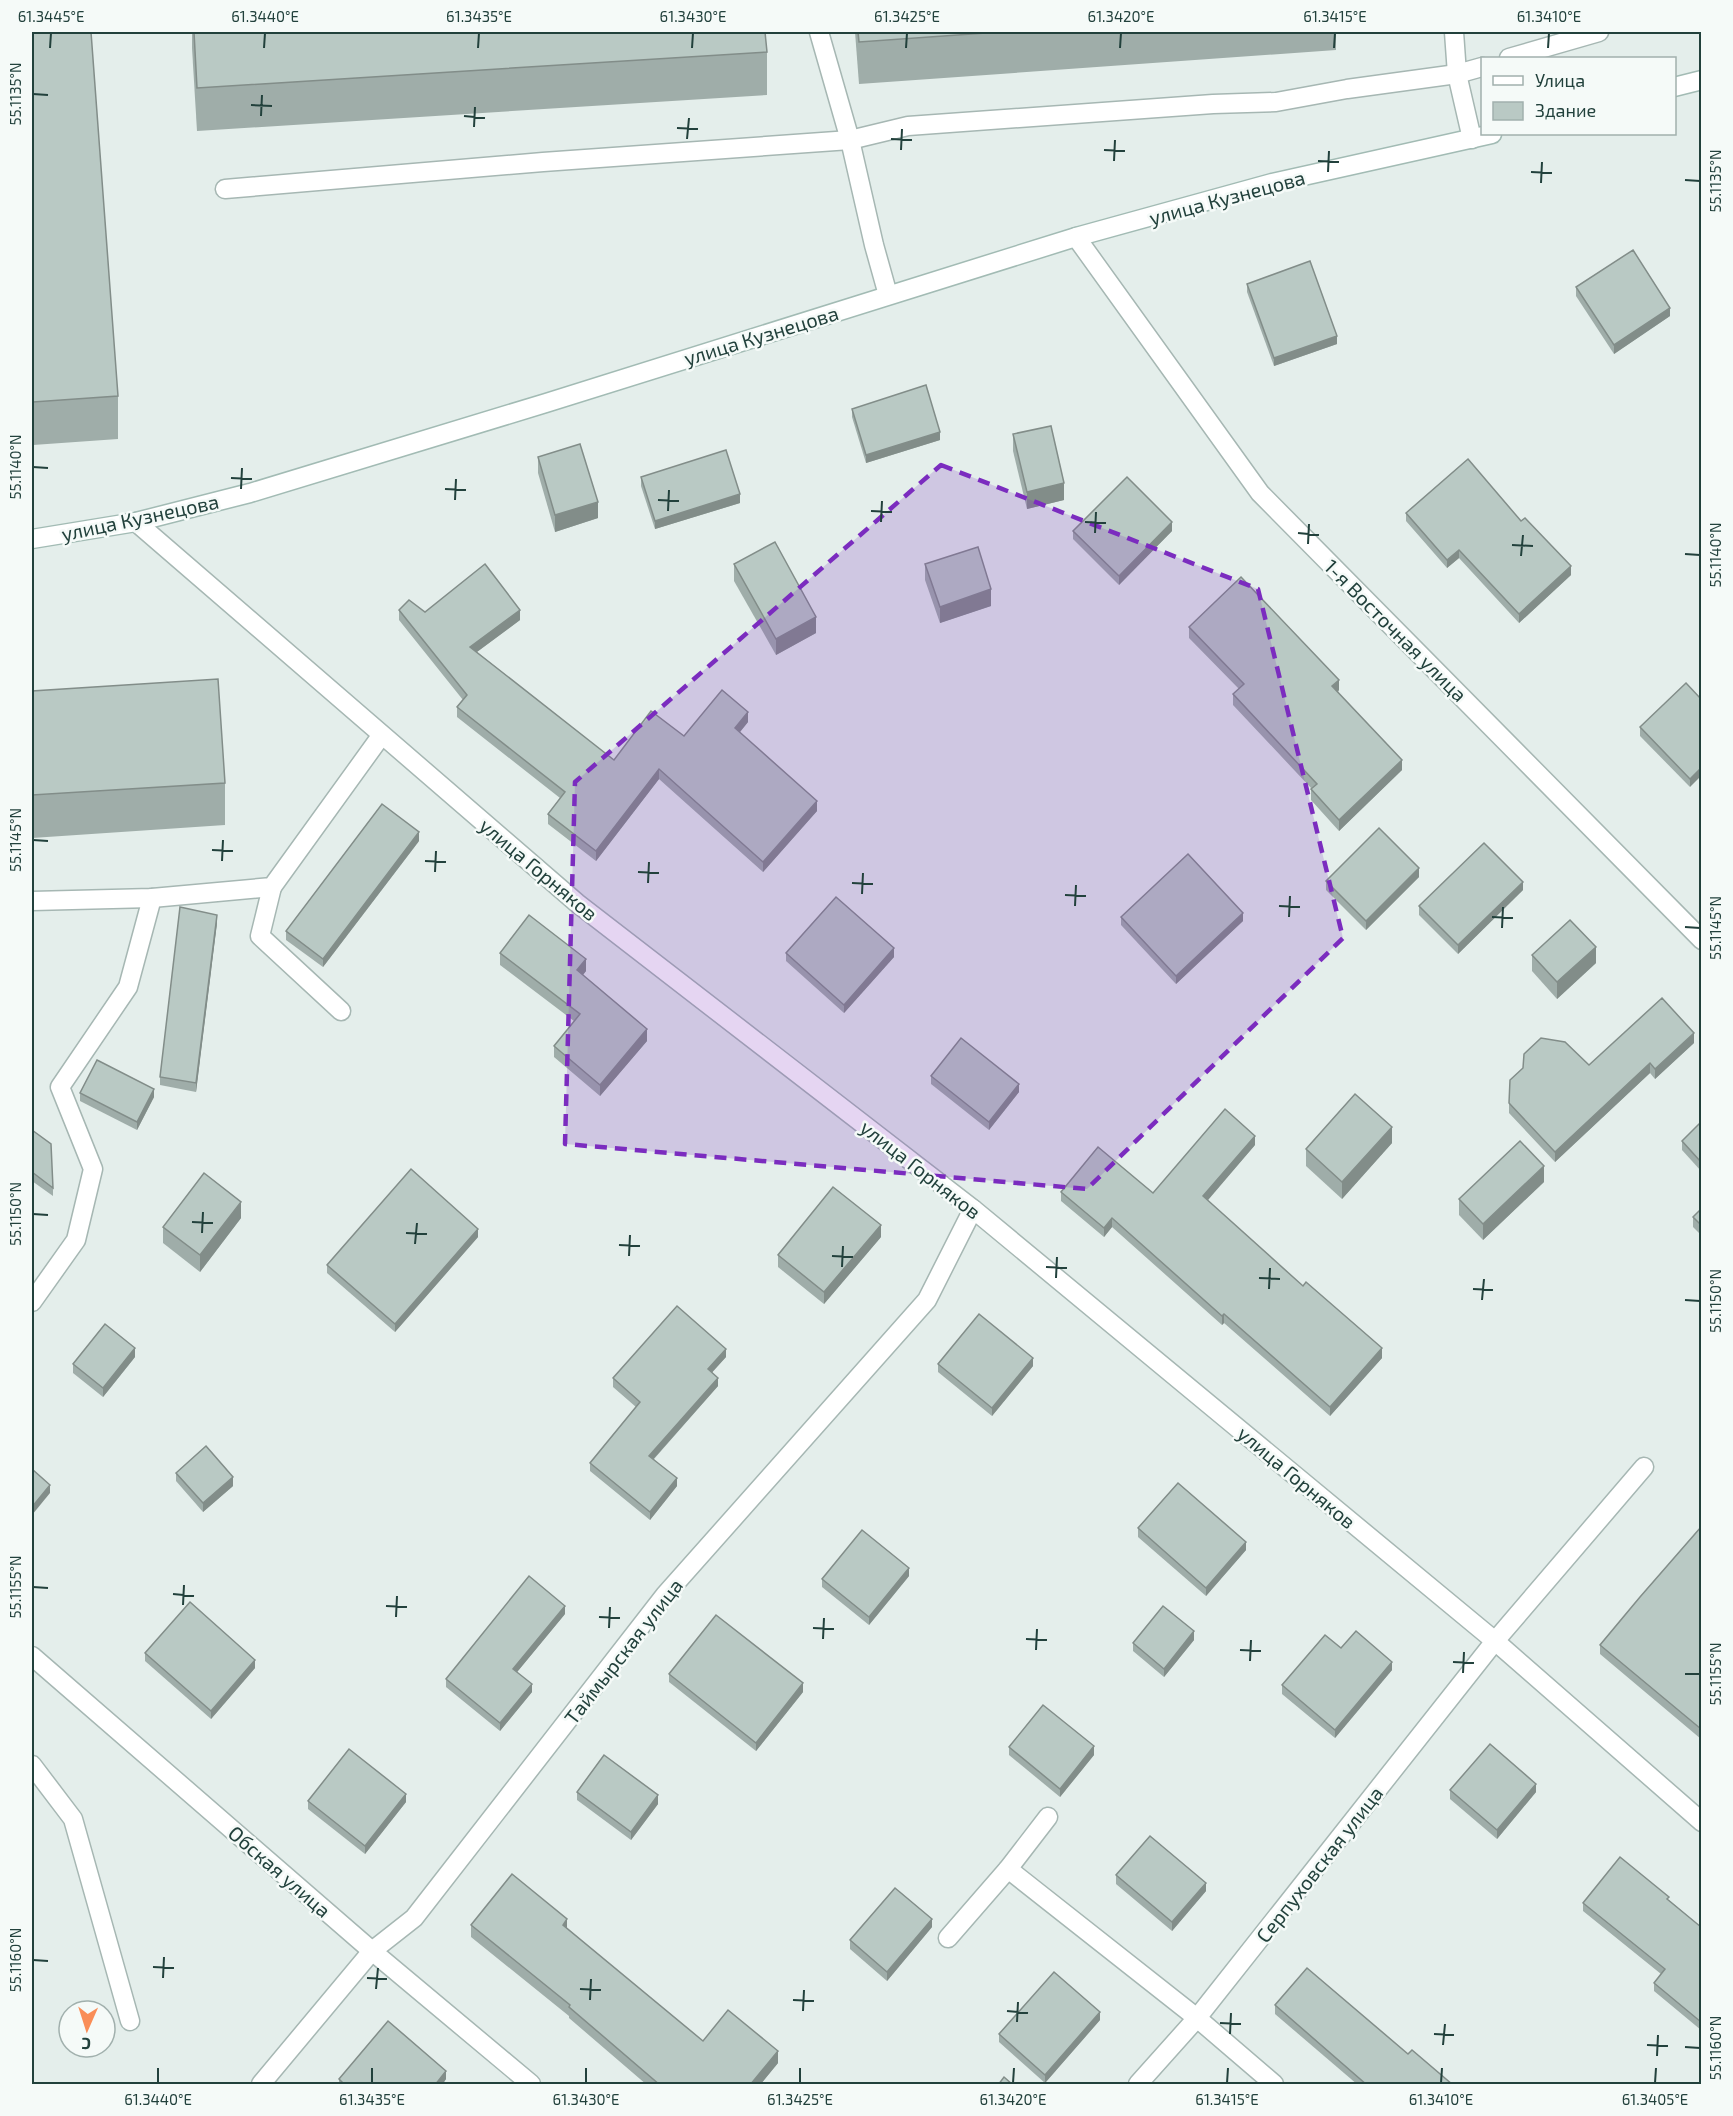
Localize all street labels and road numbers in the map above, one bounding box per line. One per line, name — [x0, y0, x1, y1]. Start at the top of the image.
street label: улица Кузнецова — [1146, 165, 1308, 230]
street label: улица Кузнецова — [681, 300, 841, 371]
street label: улица Кузнецова — [59, 489, 221, 546]
street label: 1-я Восточная улица — [1319, 554, 1472, 707]
street label: улица Горняков — [475, 813, 603, 926]
street label: улица Горняков — [855, 1115, 986, 1224]
street label: улица Горняков — [1233, 1421, 1361, 1534]
street label: Таймырская улица — [559, 1573, 688, 1729]
street label: Серпуховская улица — [1251, 1781, 1388, 1947]
street label: Обская улица — [223, 1820, 336, 1923]

